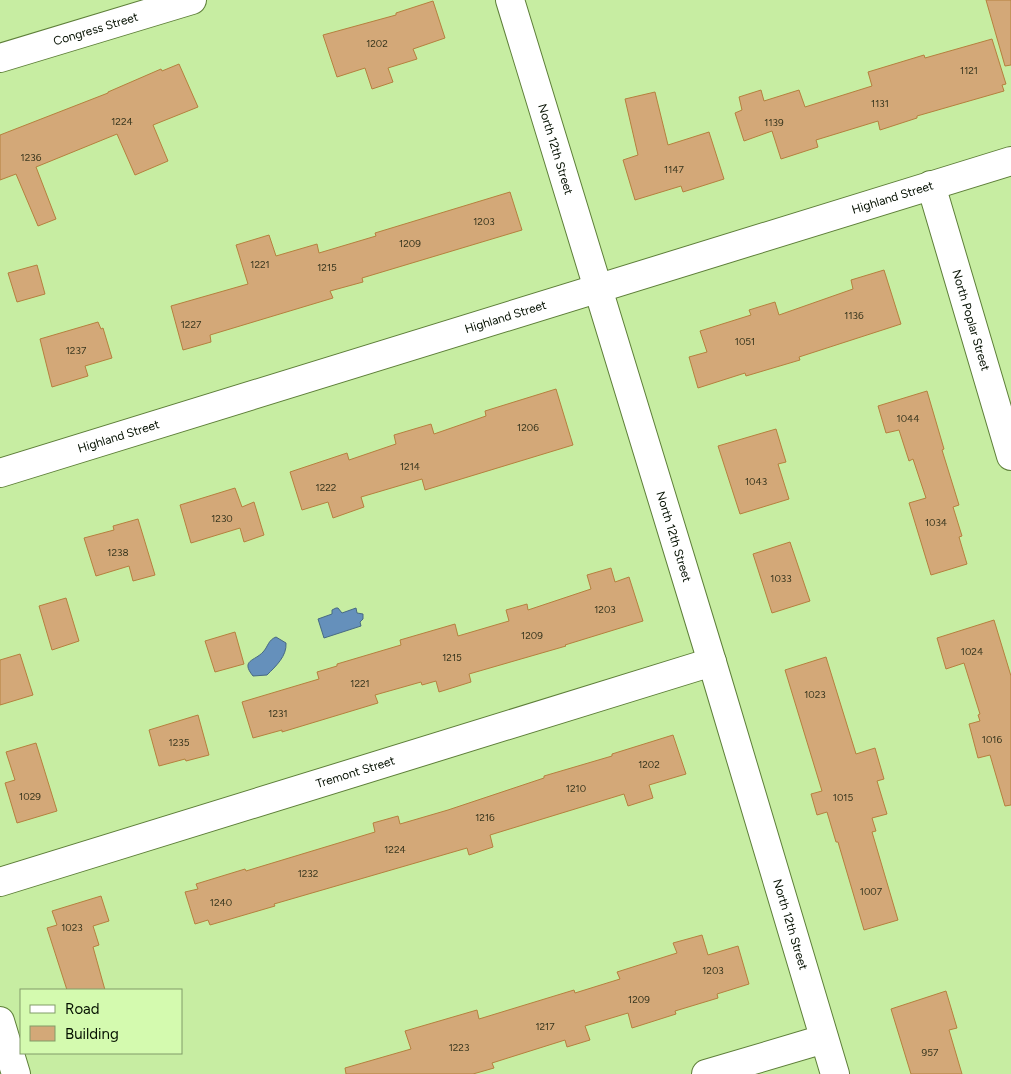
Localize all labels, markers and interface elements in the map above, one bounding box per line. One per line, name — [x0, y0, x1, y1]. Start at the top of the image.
street label: Congress Street — [52, 10, 140, 48]
house number: 1202 — [366, 37, 388, 50]
house number: 1121 — [960, 64, 978, 77]
house number: 1131 — [871, 97, 889, 110]
street label: North 12th Street — [535, 102, 576, 197]
house number: 1224 — [111, 115, 133, 128]
house number: 1139 — [764, 116, 784, 129]
house number: 1236 — [21, 151, 42, 164]
house number: 1147 — [664, 163, 685, 176]
street label: Highland Street — [850, 178, 935, 217]
house number: 1203 — [473, 215, 495, 228]
house number: 1209 — [399, 237, 421, 250]
house number: 1221 — [250, 258, 270, 271]
house number: 1215 — [317, 261, 337, 274]
street label: North Poplar Street — [949, 268, 993, 373]
street label: Highland Street — [463, 298, 548, 336]
house number: 1136 — [844, 309, 864, 322]
house number: 1227 — [181, 318, 202, 331]
house number: 1051 — [735, 335, 755, 348]
house number: 1237 — [66, 344, 87, 357]
house number: 1044 — [897, 412, 919, 425]
street label: Highland Street — [76, 417, 161, 456]
house number: 1206 — [517, 421, 539, 434]
house number: 1214 — [400, 460, 420, 473]
house number: 1043 — [745, 475, 767, 488]
house number: 1222 — [316, 481, 336, 494]
street label: North 12th Street — [653, 490, 694, 584]
house number: 1230 — [211, 512, 233, 525]
house number: 1034 — [925, 516, 947, 529]
house number: 1238 — [107, 546, 129, 559]
house number: 1033 — [770, 572, 792, 585]
house number: 1203 — [594, 603, 616, 616]
house number: 1209 — [521, 629, 543, 642]
house number: 1024 — [961, 645, 983, 658]
house number: 1215 — [442, 651, 462, 664]
house number: 1221 — [350, 677, 370, 690]
house number: 1023 — [804, 688, 826, 701]
house number: 1231 — [268, 707, 288, 720]
house number: 1016 — [982, 733, 1002, 746]
house number: 1235 — [169, 736, 190, 749]
street label: Tremont Street — [314, 753, 397, 791]
house number: 1202 — [638, 758, 660, 771]
house number: 1210 — [566, 782, 586, 795]
house number: 1029 — [19, 790, 41, 803]
house number: 1015 — [833, 791, 853, 804]
house number: 1216 — [475, 811, 495, 824]
house number: 1224 — [384, 843, 406, 856]
house number: 1232 — [298, 867, 318, 880]
street label: North 12th Street — [770, 877, 811, 972]
house number: 1007 — [860, 885, 883, 898]
house number: 1240 — [210, 896, 232, 909]
house number: 1023 — [61, 921, 83, 934]
house number: 1203 — [702, 964, 724, 977]
legend — [20, 989, 182, 1054]
house number: 1209 — [628, 993, 650, 1006]
text: Road — [65, 1000, 100, 1018]
house number: 1217 — [535, 1020, 555, 1033]
text: Building — [65, 1025, 119, 1043]
house number: 1223 — [449, 1041, 469, 1054]
house number: 957 — [922, 1046, 939, 1059]

